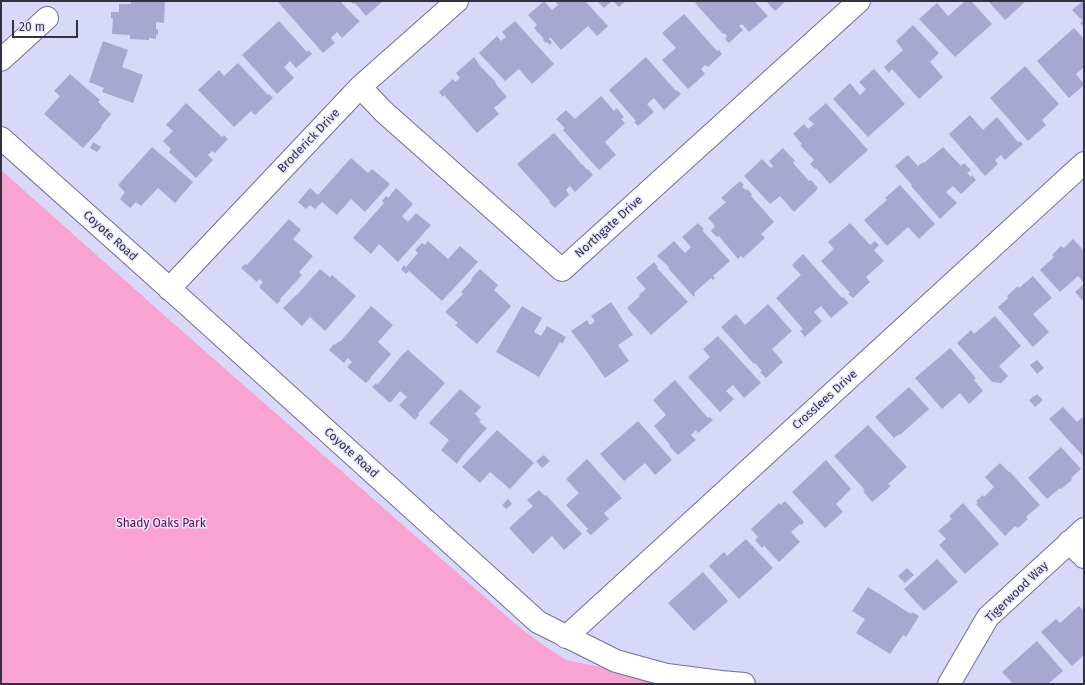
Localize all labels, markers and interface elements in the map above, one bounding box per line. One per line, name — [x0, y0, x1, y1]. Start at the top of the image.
scale bar — [14, 12, 80, 38]
text: 20 m — [19, 20, 45, 34]
street label: Broderick Drive — [275, 106, 343, 176]
street label: Northgate Drive — [572, 193, 646, 261]
street label: Coyote Road — [80, 208, 140, 264]
street label: Crosslees Drive — [790, 367, 860, 433]
street label: Coyote Road — [321, 425, 381, 481]
park label: Shady Oaks Park — [116, 517, 206, 531]
street label: Tigerwood Way — [983, 558, 1051, 626]

